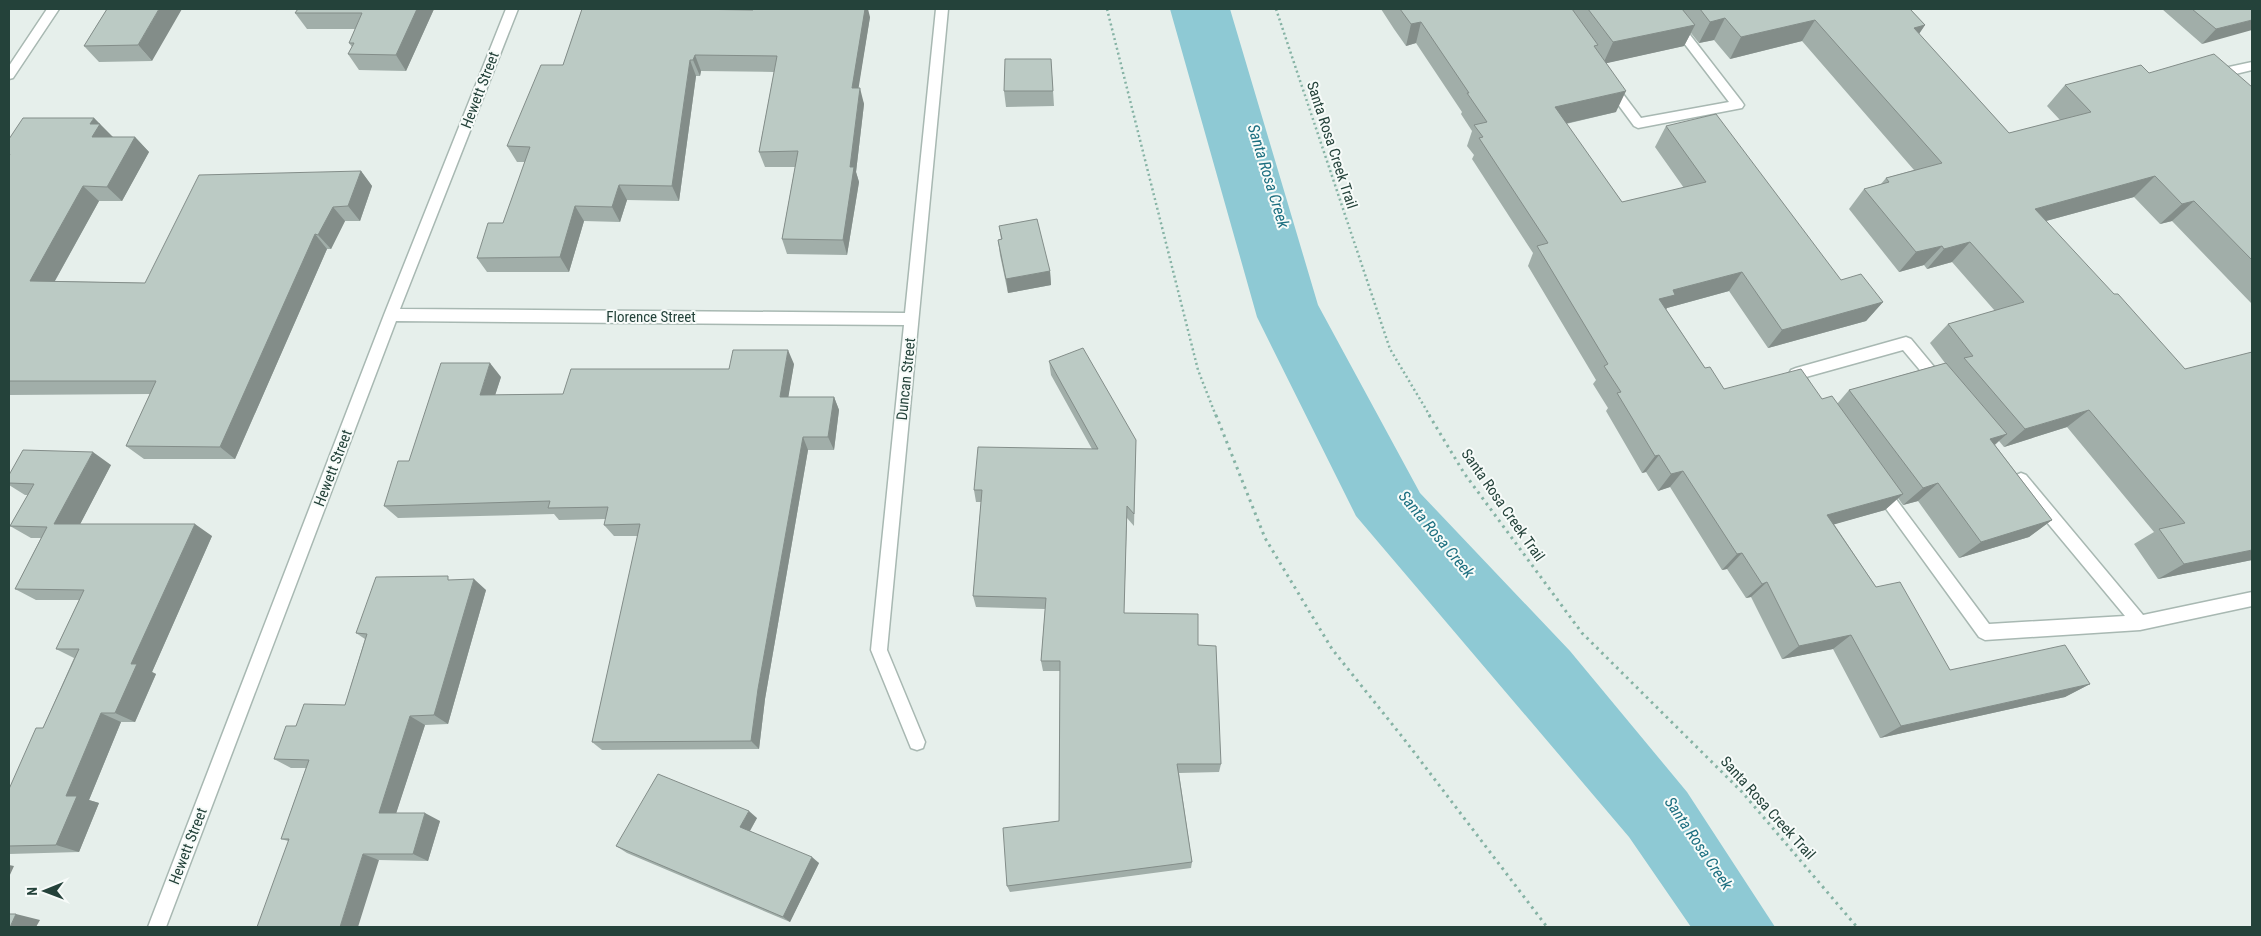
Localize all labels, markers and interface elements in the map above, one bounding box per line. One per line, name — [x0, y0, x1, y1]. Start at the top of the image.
street label: Hewett Street — [457, 49, 503, 131]
street label: Santa Rosa Creek Trail — [1303, 79, 1361, 211]
water label: Santa Rosa Creek — [1244, 122, 1294, 231]
street label: Florence Street — [606, 308, 696, 326]
street label: Duncan Street — [893, 337, 919, 421]
street label: Hewett Street — [310, 427, 356, 509]
street label: Santa Rosa Creek Trail — [1458, 445, 1548, 565]
water label: Santa Rosa Creek — [1395, 487, 1479, 582]
street label: Santa Rosa Creek Trail — [1717, 753, 1819, 863]
water label: Santa Rosa Creek — [1661, 793, 1737, 894]
street label: Hewett Street — [165, 805, 211, 887]
north arrow — [20, 866, 70, 916]
text: N — [24, 887, 40, 896]

